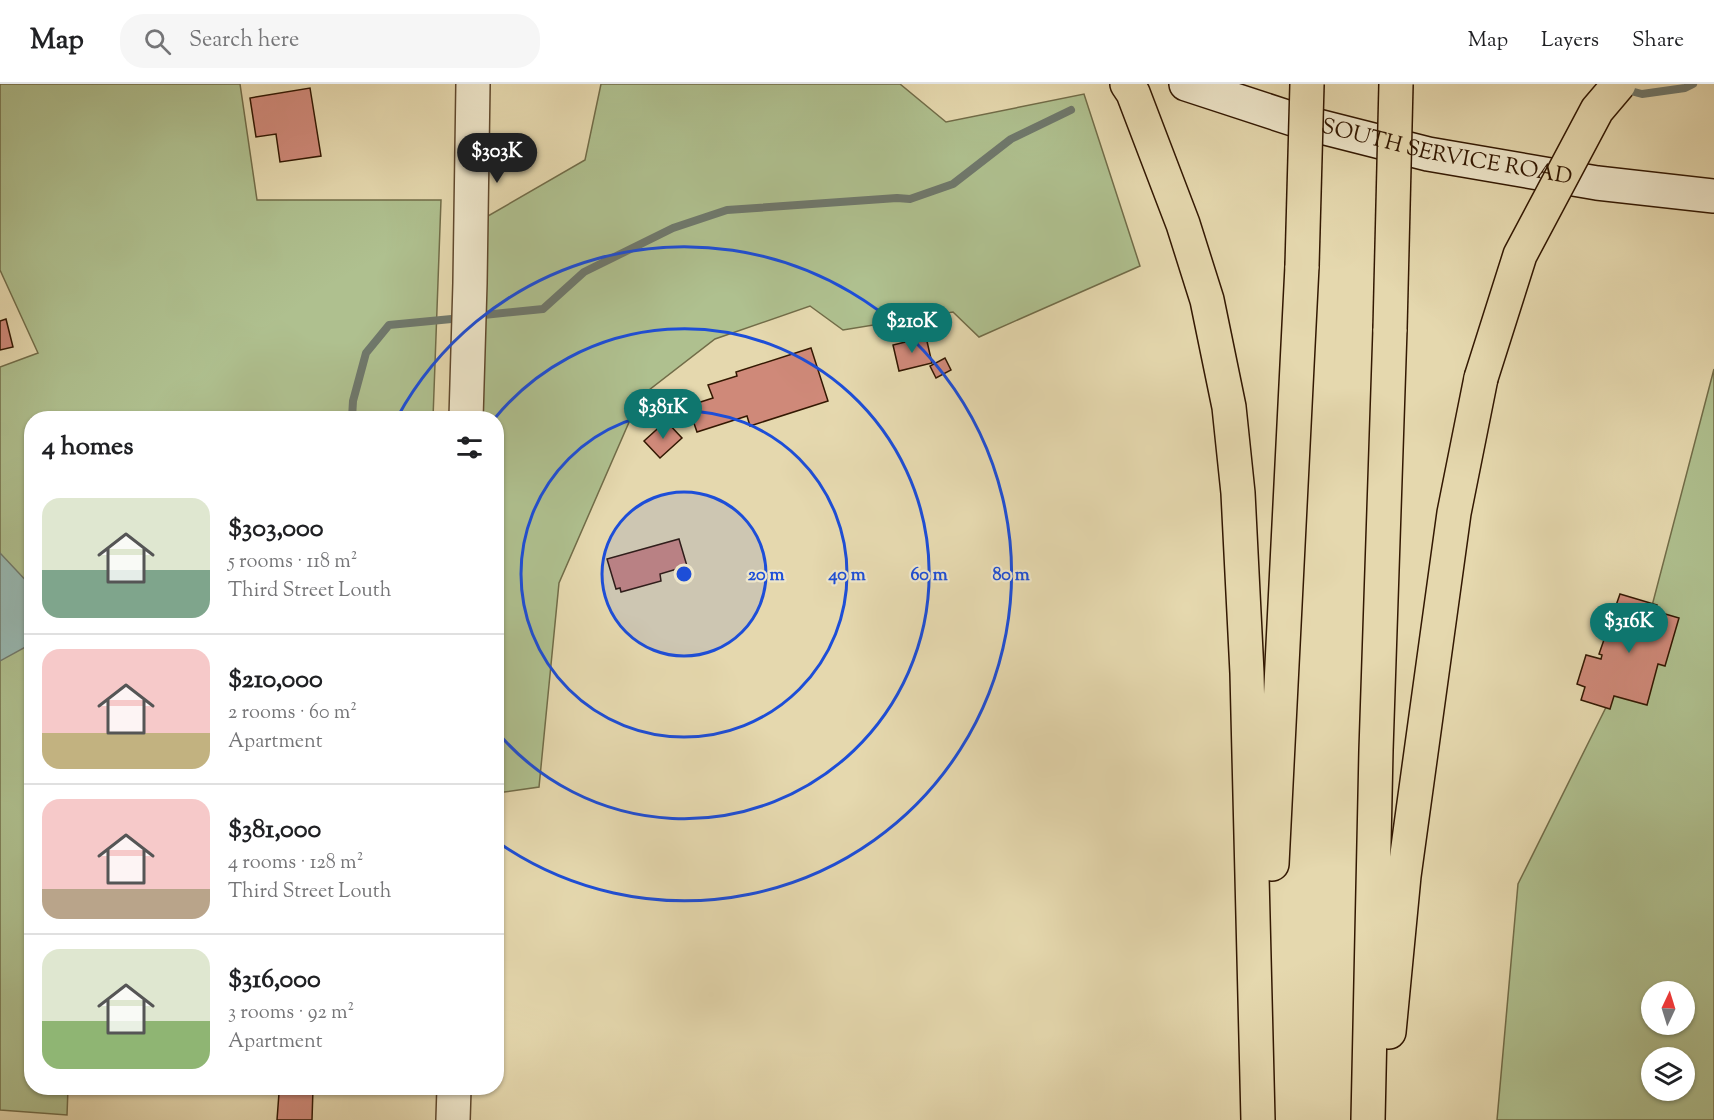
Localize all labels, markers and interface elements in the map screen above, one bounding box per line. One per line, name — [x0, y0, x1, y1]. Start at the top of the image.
search box — [120, 14, 540, 68]
text: Map — [30, 21, 84, 61]
icon: search — [141, 25, 174, 58]
text: Search here — [189, 25, 299, 57]
text: Map — [1468, 26, 1508, 56]
text: Layers — [1541, 26, 1599, 56]
text: Share — [1632, 26, 1684, 56]
street label: SOUTH SERVICE ROAD — [1317, 111, 1574, 194]
pin: $303K — [455, 133, 539, 184]
text: $303K — [471, 138, 523, 167]
pin: $210K — [870, 303, 954, 354]
text: $210K — [886, 308, 938, 337]
pin: $381K — [621, 389, 705, 440]
text: $381K — [638, 394, 688, 423]
text: 4 homes — [42, 429, 133, 466]
icon: filters — [453, 431, 486, 464]
text: $303,000 — [228, 511, 323, 548]
icon: home — [90, 522, 162, 594]
text: 5 rooms · 118 m² — [228, 548, 358, 577]
text: 20 m — [748, 563, 784, 589]
text: 40 m — [827, 563, 866, 589]
text: 60 m — [910, 563, 948, 589]
text: 80 m — [992, 563, 1030, 589]
centre of rings — [674, 564, 694, 584]
text: Third Street Louth — [228, 577, 391, 606]
pin: $316K — [1587, 603, 1671, 654]
text: $316K — [1604, 608, 1654, 637]
text: $210,000 — [228, 662, 323, 699]
icon: home — [90, 673, 162, 745]
text: 2 rooms · 60 m² — [228, 699, 357, 728]
text: Apartment — [228, 728, 323, 757]
text: $381,000 — [228, 812, 321, 849]
icon: home — [90, 823, 162, 895]
text: 4 rooms · 128 m² — [228, 849, 363, 878]
text: Third Street Louth — [228, 878, 391, 907]
text: $316,000 — [228, 962, 321, 999]
icon: home — [90, 973, 162, 1045]
north arrow — [1641, 981, 1695, 1035]
map controls — [1641, 981, 1695, 1101]
text: 3 rooms · 92 m² — [228, 999, 354, 1028]
text: Apartment — [228, 1028, 323, 1057]
button: layers — [1641, 1047, 1695, 1101]

